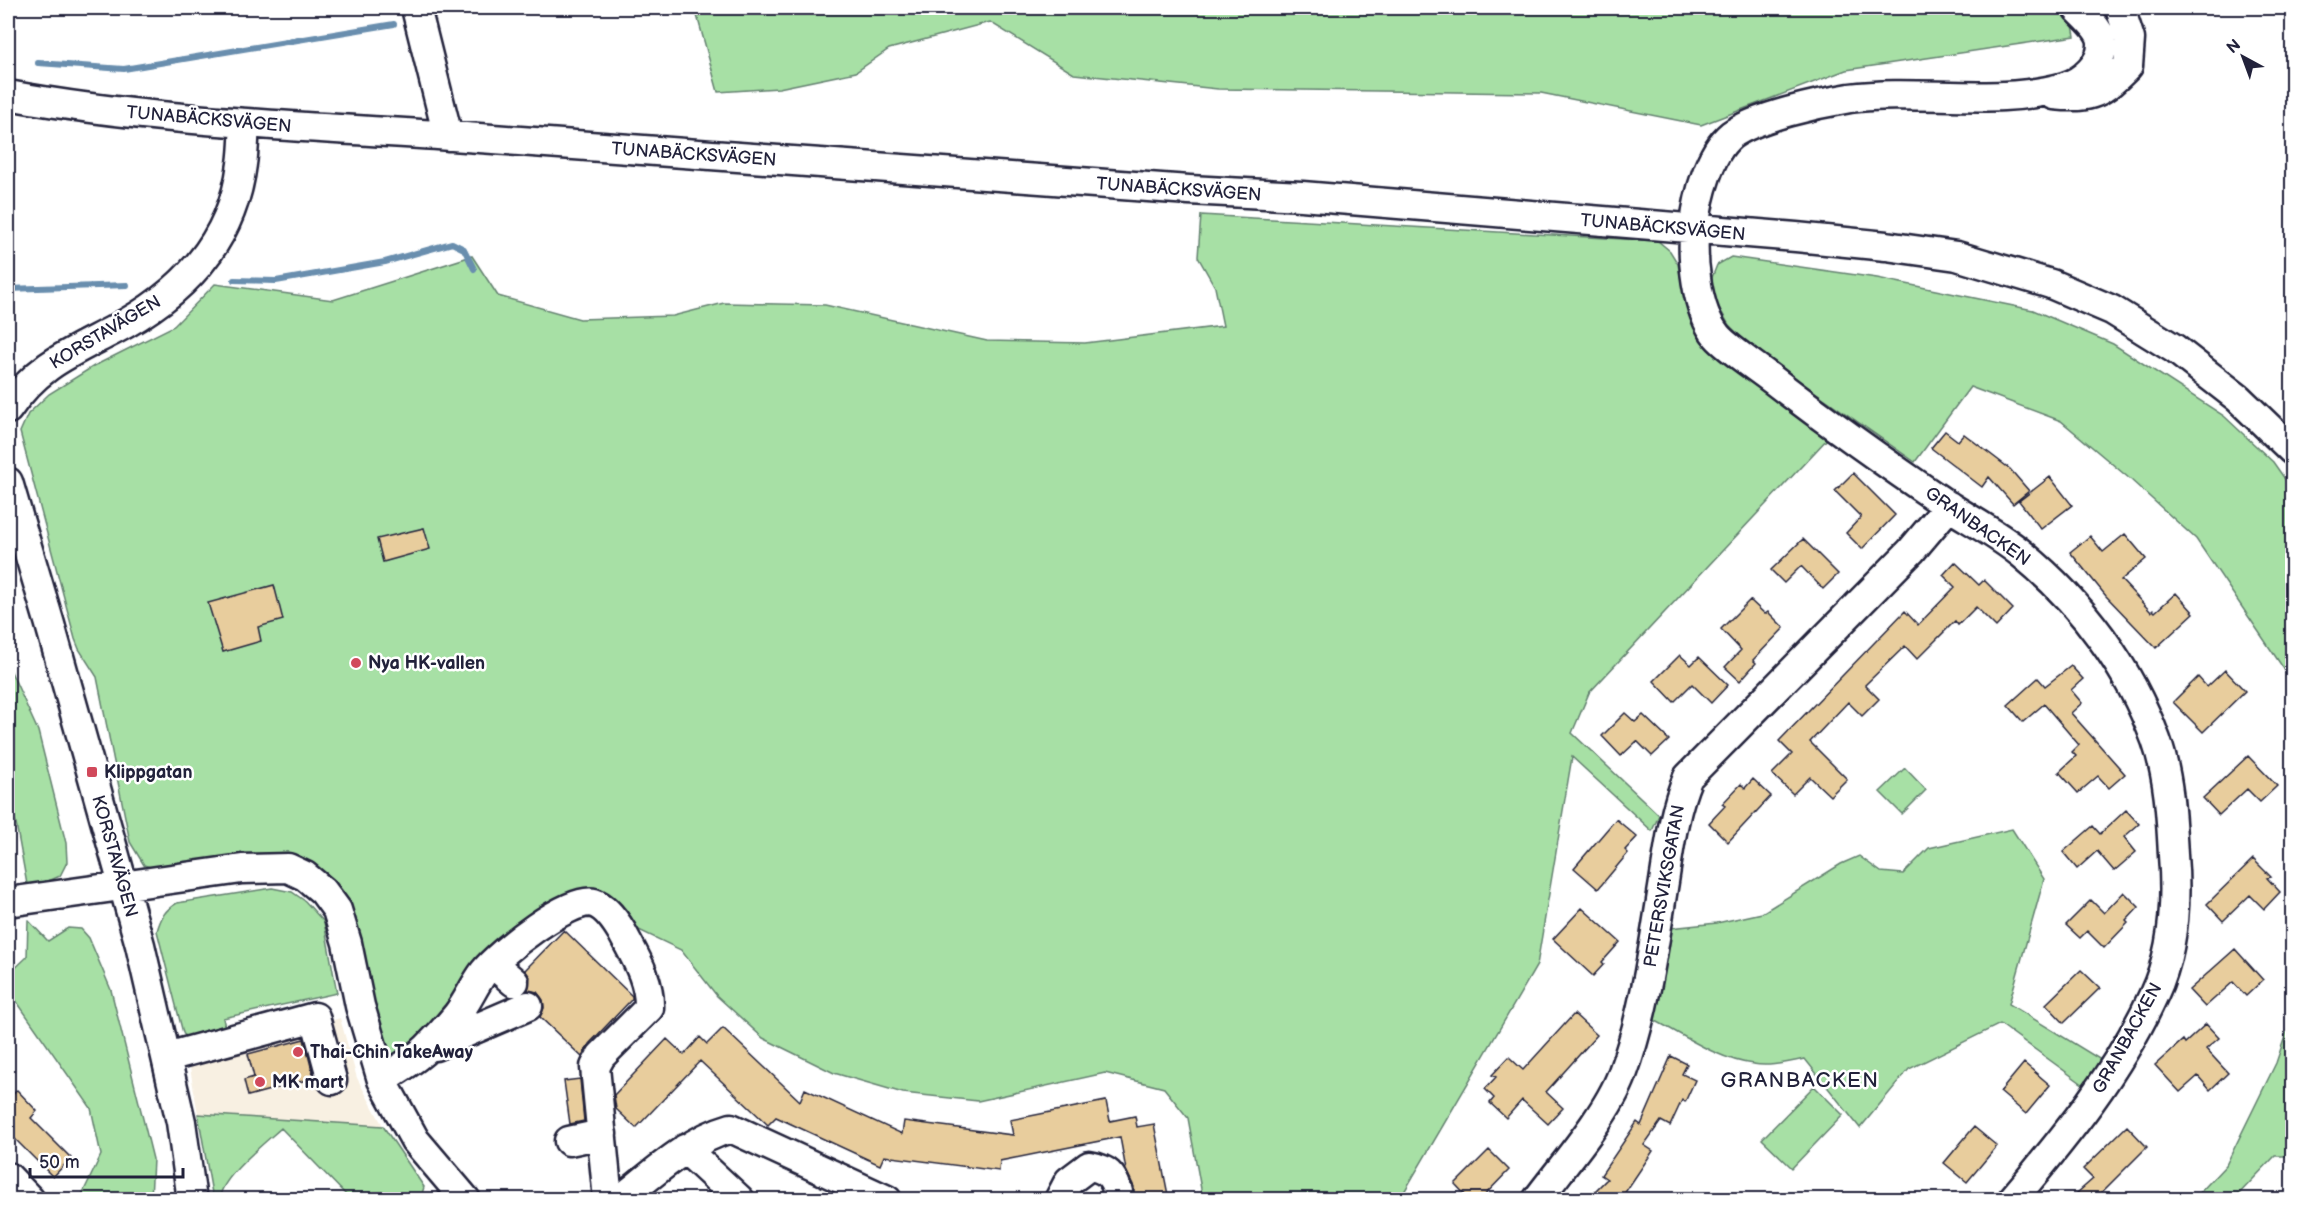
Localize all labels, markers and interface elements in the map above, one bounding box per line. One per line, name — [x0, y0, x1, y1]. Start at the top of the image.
north arrow — [2213, 27, 2273, 87]
text: N — [2223, 36, 2245, 58]
street label: TUNABÄCKSVÄGEN — [126, 101, 292, 137]
street label: TUNABÄCKSVÄGEN — [611, 137, 777, 171]
street label: TUNABÄCKSVÄGEN — [1096, 172, 1262, 206]
street label: TUNABÄCKSVÄGEN — [1580, 209, 1746, 245]
street label: KORSTAVÄGEN — [45, 290, 165, 374]
street label: GRANBACKEN — [1921, 482, 2034, 570]
place label: Nya HK-vallen — [368, 653, 485, 674]
marker: Nya HK-vallen — [349, 656, 363, 670]
place label: Klippgatan — [104, 762, 193, 783]
marker: Klippgatan — [85, 765, 99, 779]
street label: KORSTAVÄGEN — [87, 792, 143, 920]
street label: PETERSVIKSGATAN — [1640, 803, 1689, 969]
street label: GRANBACKEN — [2088, 979, 2167, 1097]
place label: Thai-Chin TakeAway — [310, 1042, 474, 1063]
marker: Thai-Chin TakeAway — [291, 1045, 305, 1059]
district label: GRANBACKEN — [1720, 1068, 1880, 1093]
place label: MK mart — [272, 1072, 344, 1093]
marker: MK mart — [253, 1075, 267, 1089]
scale bar — [30, 1141, 183, 1179]
text: 50 m — [39, 1152, 80, 1173]

